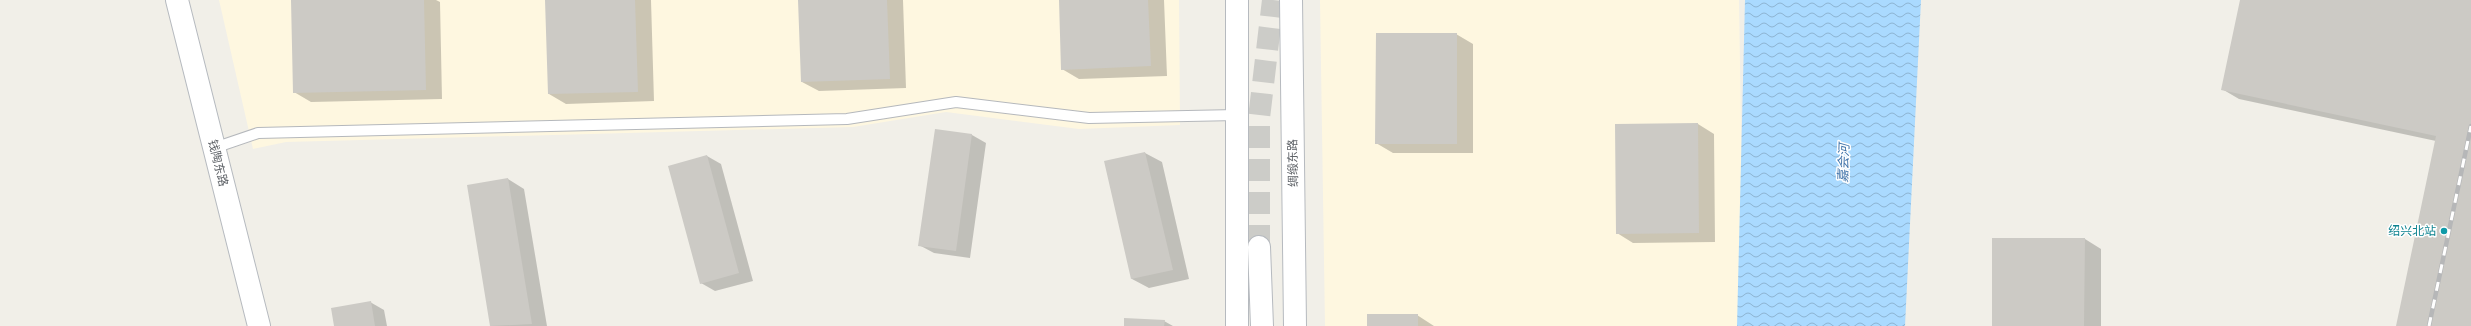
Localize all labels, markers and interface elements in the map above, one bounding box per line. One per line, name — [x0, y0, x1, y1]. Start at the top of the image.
street label: 钱陶东路 — [205, 138, 232, 188]
street label: 绸缎东路 — [1285, 139, 1300, 187]
water label: 嘉会河 — [1834, 140, 1852, 183]
place label: 绍兴北站 — [2388, 223, 2436, 238]
marker: 绍兴北站 — [2439, 226, 2449, 236]

